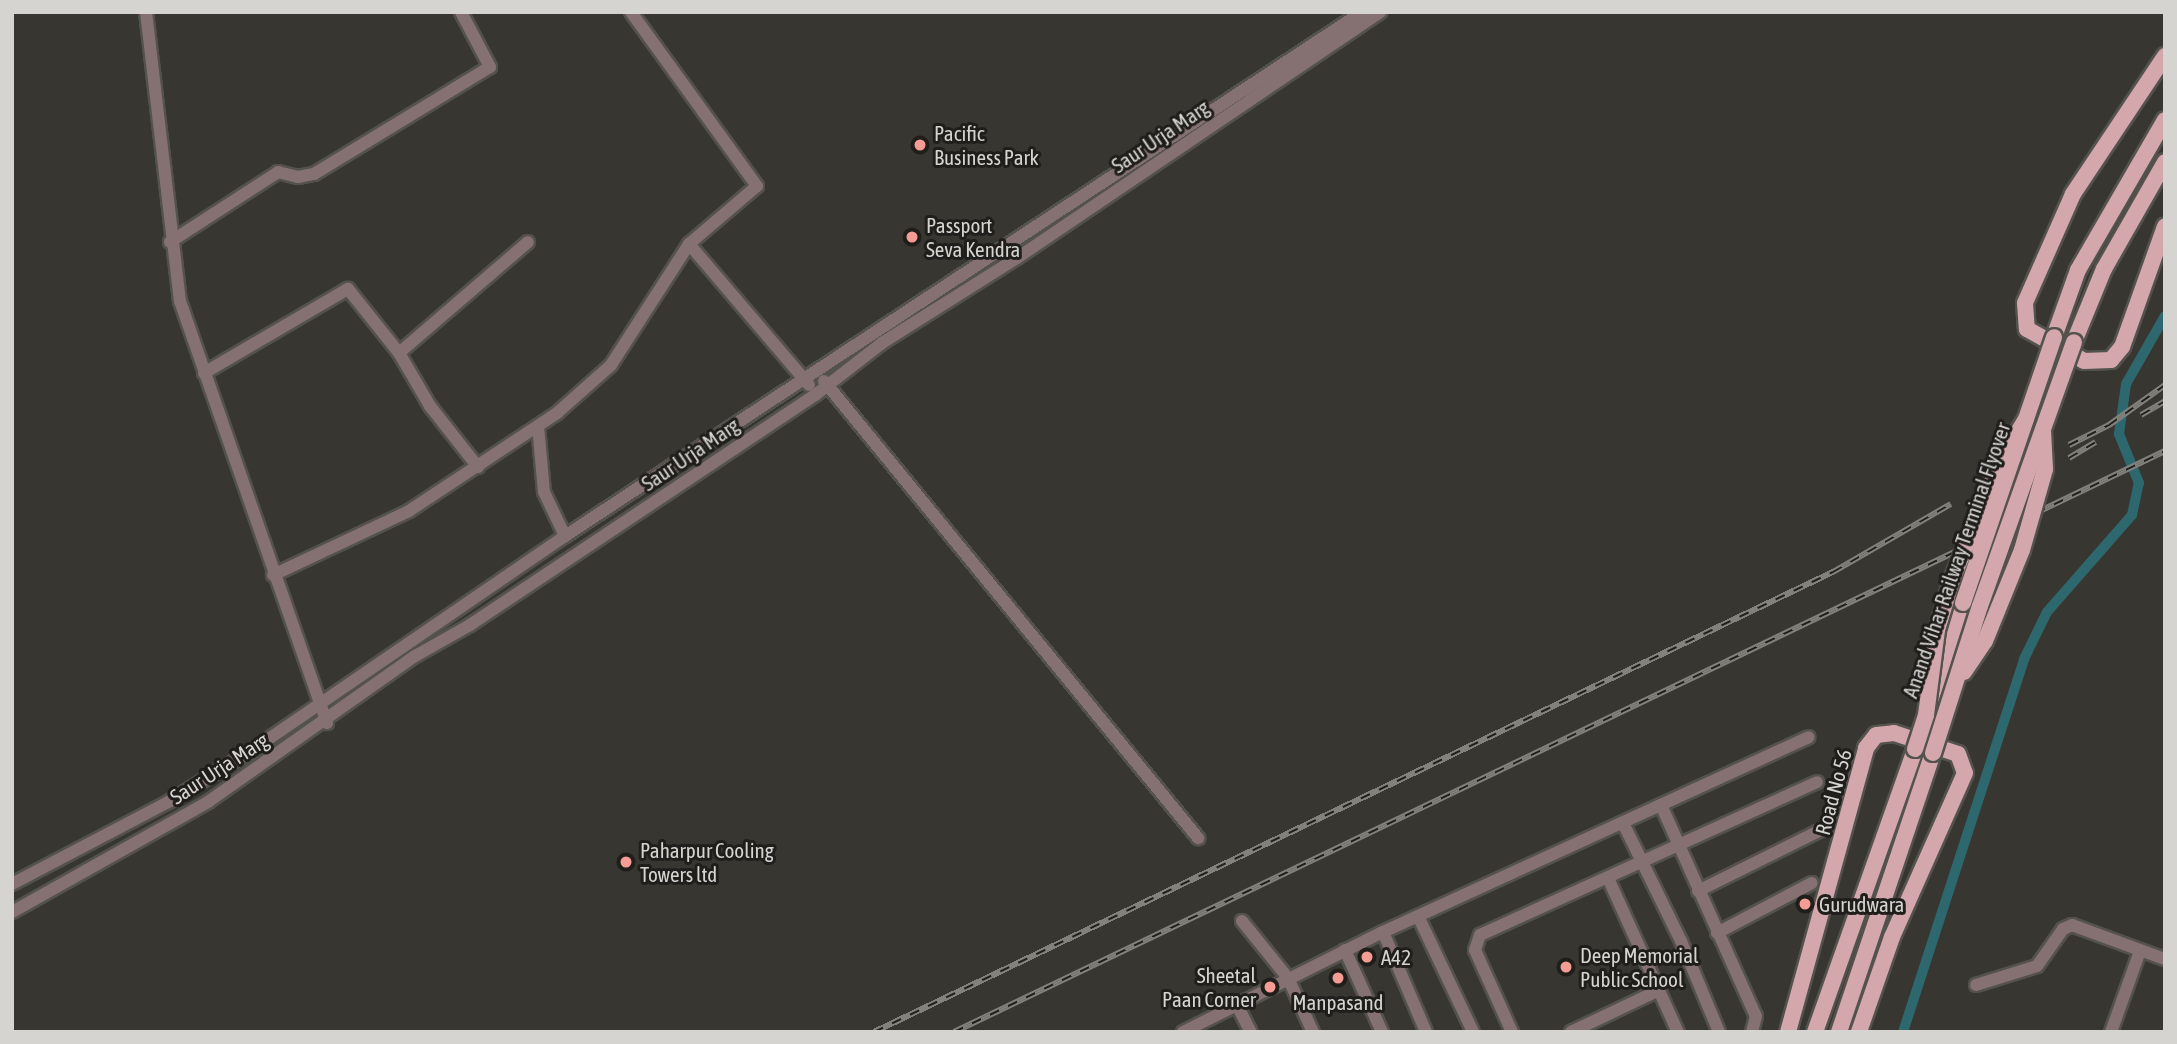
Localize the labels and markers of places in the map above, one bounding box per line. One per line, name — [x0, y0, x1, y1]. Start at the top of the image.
place label: Pacific Business Park — [934, 120, 1039, 170]
marker: Pacific Business Park — [912, 137, 928, 153]
place label: Passport Seva Kendra — [926, 212, 1020, 262]
marker: Passport Seva Kendra — [904, 229, 920, 245]
place label: Paharpur Cooling Towers ltd — [640, 837, 774, 887]
marker: Paharpur Cooling Towers ltd — [618, 854, 634, 870]
place label: Gurudwara — [1819, 891, 1904, 917]
marker: Gurudwara — [1797, 896, 1813, 912]
place label: Deep Memorial Public School — [1580, 942, 1699, 992]
place label: A42 — [1381, 944, 1411, 970]
marker: A42 — [1359, 949, 1375, 965]
marker: Deep Memorial Public School — [1558, 959, 1574, 975]
place label: Sheetal Paan Corner — [1162, 962, 1256, 1012]
marker: Manpasand — [1330, 970, 1346, 986]
marker: Sheetal Paan Corner — [1262, 979, 1278, 995]
place label: Manpasand — [1292, 989, 1384, 1015]

